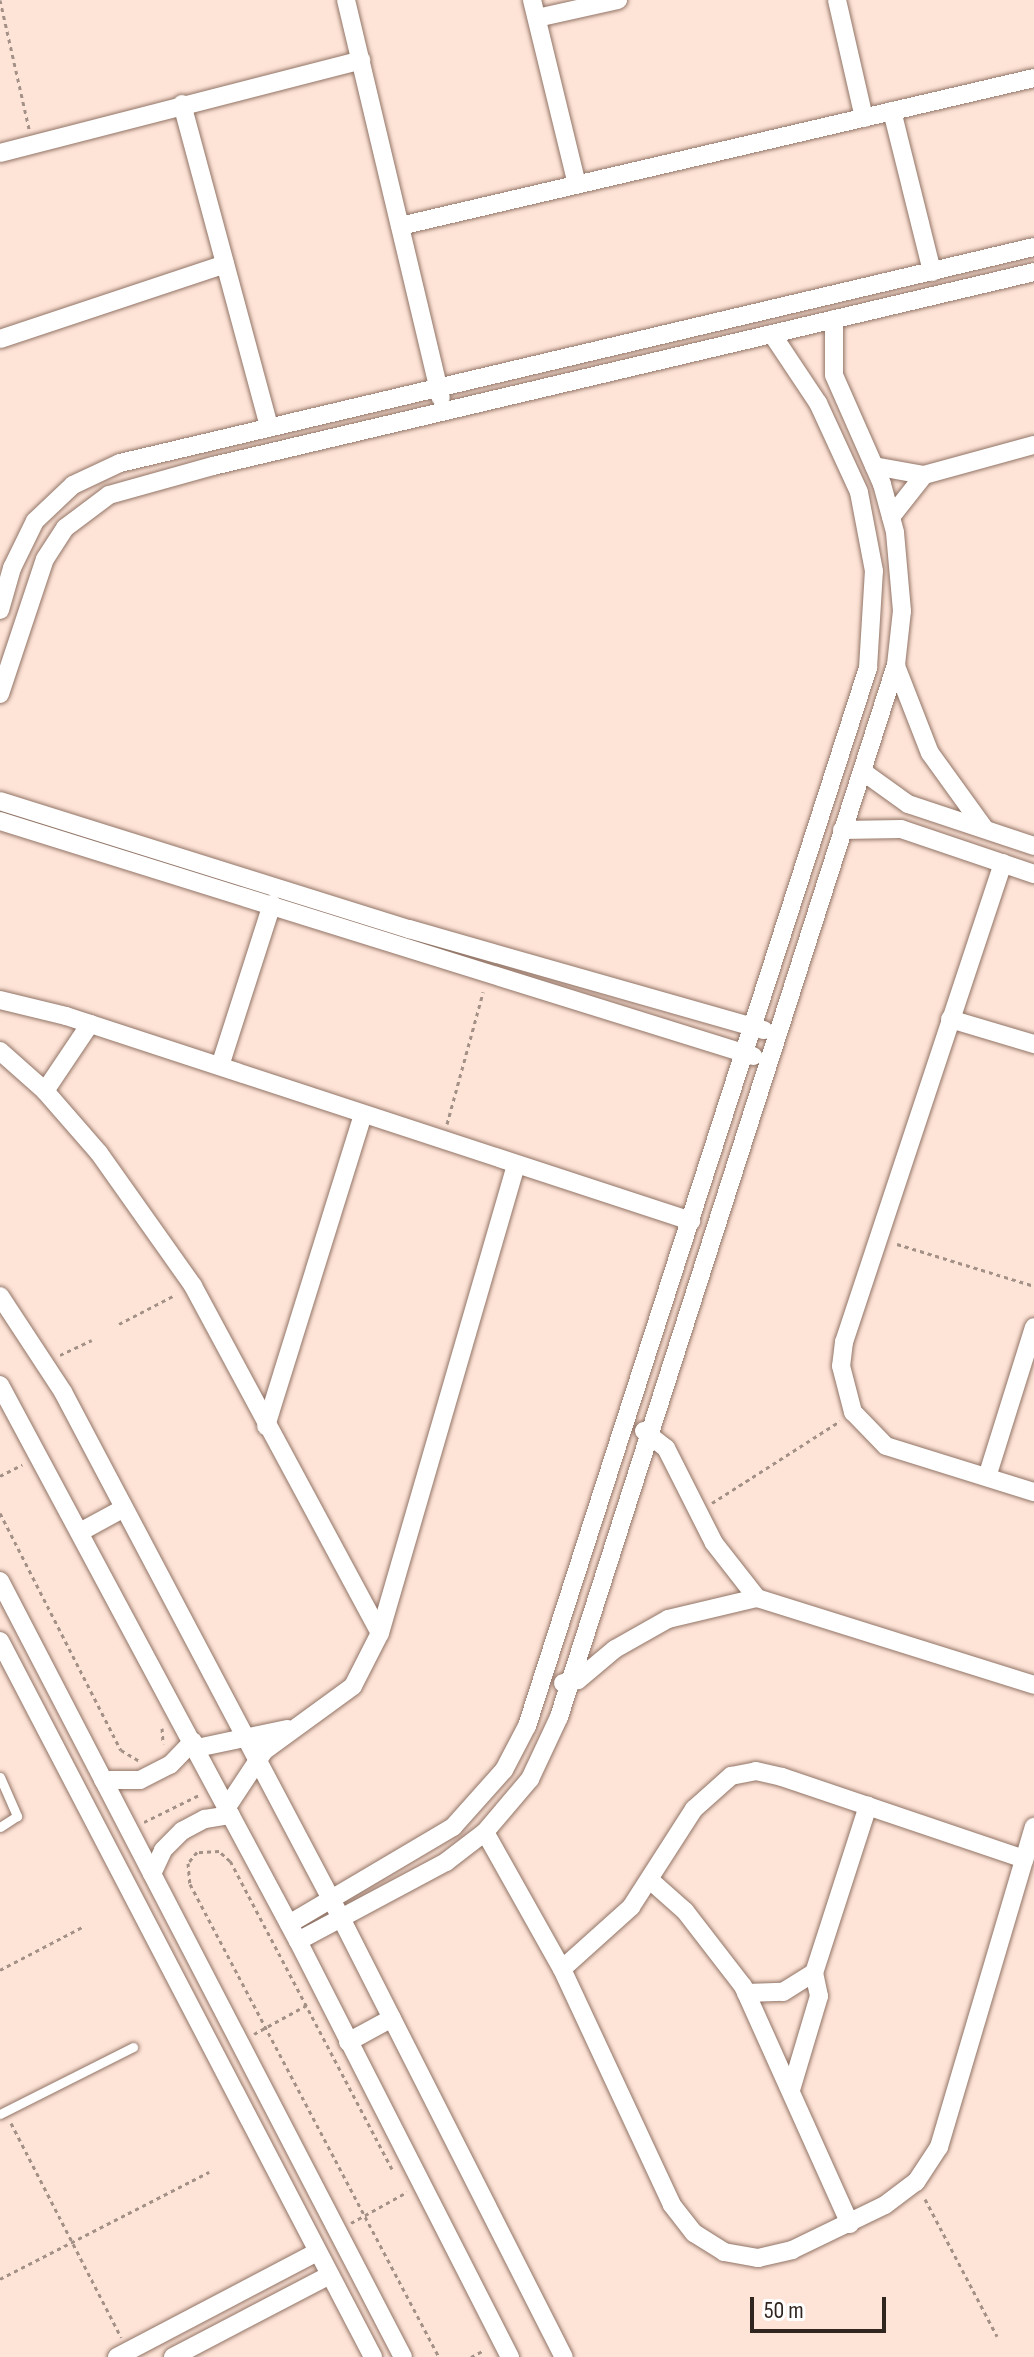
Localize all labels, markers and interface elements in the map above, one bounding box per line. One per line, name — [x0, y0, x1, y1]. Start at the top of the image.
scale bar — [754, 2281, 890, 2331]
text: 50 m — [764, 2296, 804, 2325]

